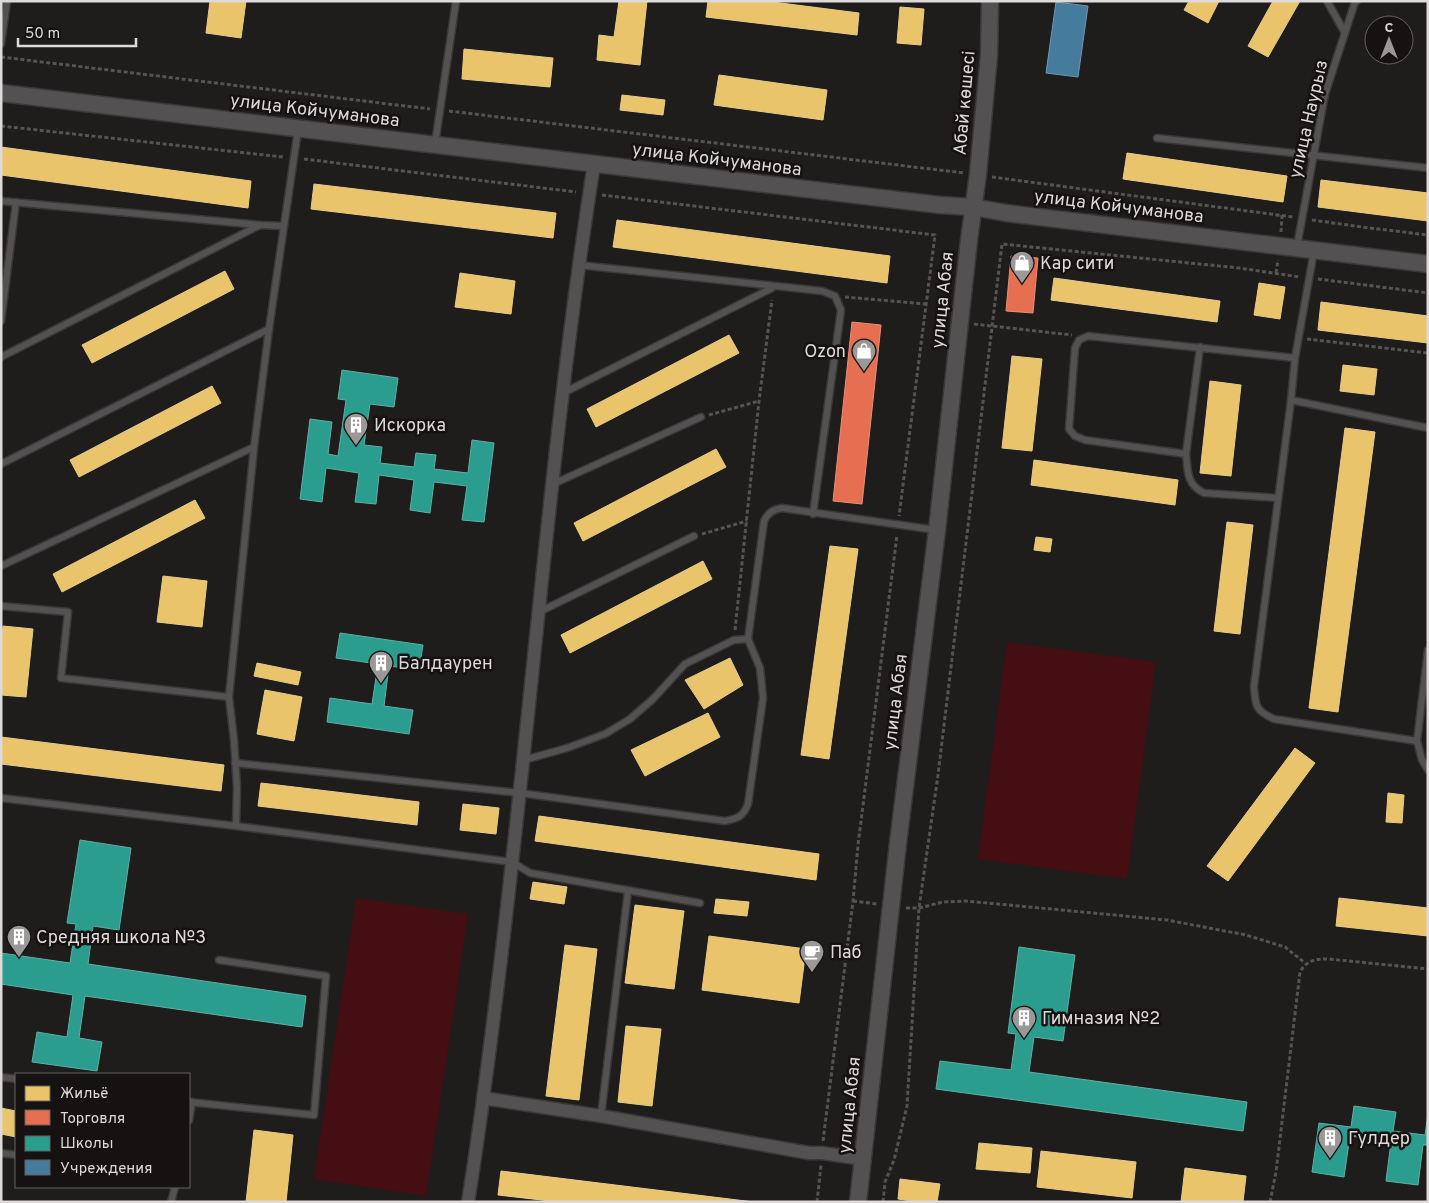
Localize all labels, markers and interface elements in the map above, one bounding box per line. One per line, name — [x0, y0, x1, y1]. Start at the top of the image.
scale bar — [18, 15, 135, 47]
north arrow — [1364, 15, 1414, 65]
text: С — [1385, 20, 1394, 37]
text: 50 m — [25, 25, 60, 44]
street label: Абай көшесі — [949, 50, 982, 156]
street label: улица Наурыз — [1285, 58, 1334, 181]
street label: улица Койчуманова — [229, 90, 401, 133]
street label: улица Койчуманова — [631, 139, 803, 182]
street label: улица Койчуманова — [1033, 186, 1205, 229]
shop icon: Кар сити — [1009, 250, 1035, 284]
street label: улица Абая — [927, 251, 960, 350]
place label: Кар сити — [1040, 253, 1114, 276]
shop icon: Ozon — [851, 338, 877, 372]
place label: Ozon — [804, 341, 846, 364]
building icon: Искоркa — [343, 412, 369, 446]
place label: Искоркa — [374, 415, 446, 438]
building icon: Балдаурен — [368, 650, 394, 684]
place label: Балдаурен — [398, 653, 493, 676]
street label: улица Абая — [879, 653, 914, 752]
building icon: Средняя школа №3 — [6, 924, 32, 958]
place label: Средняя школа №3 — [36, 927, 206, 950]
cafe icon: Паб — [799, 939, 825, 973]
place label: Паб — [830, 942, 862, 965]
building icon: Гимназия №2 — [1011, 1005, 1037, 1039]
place label: Гимназия №2 — [1042, 1008, 1160, 1031]
street label: улица Абая — [834, 1056, 867, 1155]
legend — [15, 1073, 190, 1188]
text: Жильё — [60, 1085, 108, 1104]
text: Торговля — [60, 1110, 125, 1129]
building icon: Гулдер — [1317, 1125, 1343, 1159]
place label: Гулдер — [1348, 1128, 1410, 1151]
text: Школы — [60, 1135, 114, 1154]
text: Учреждения — [60, 1160, 152, 1179]

